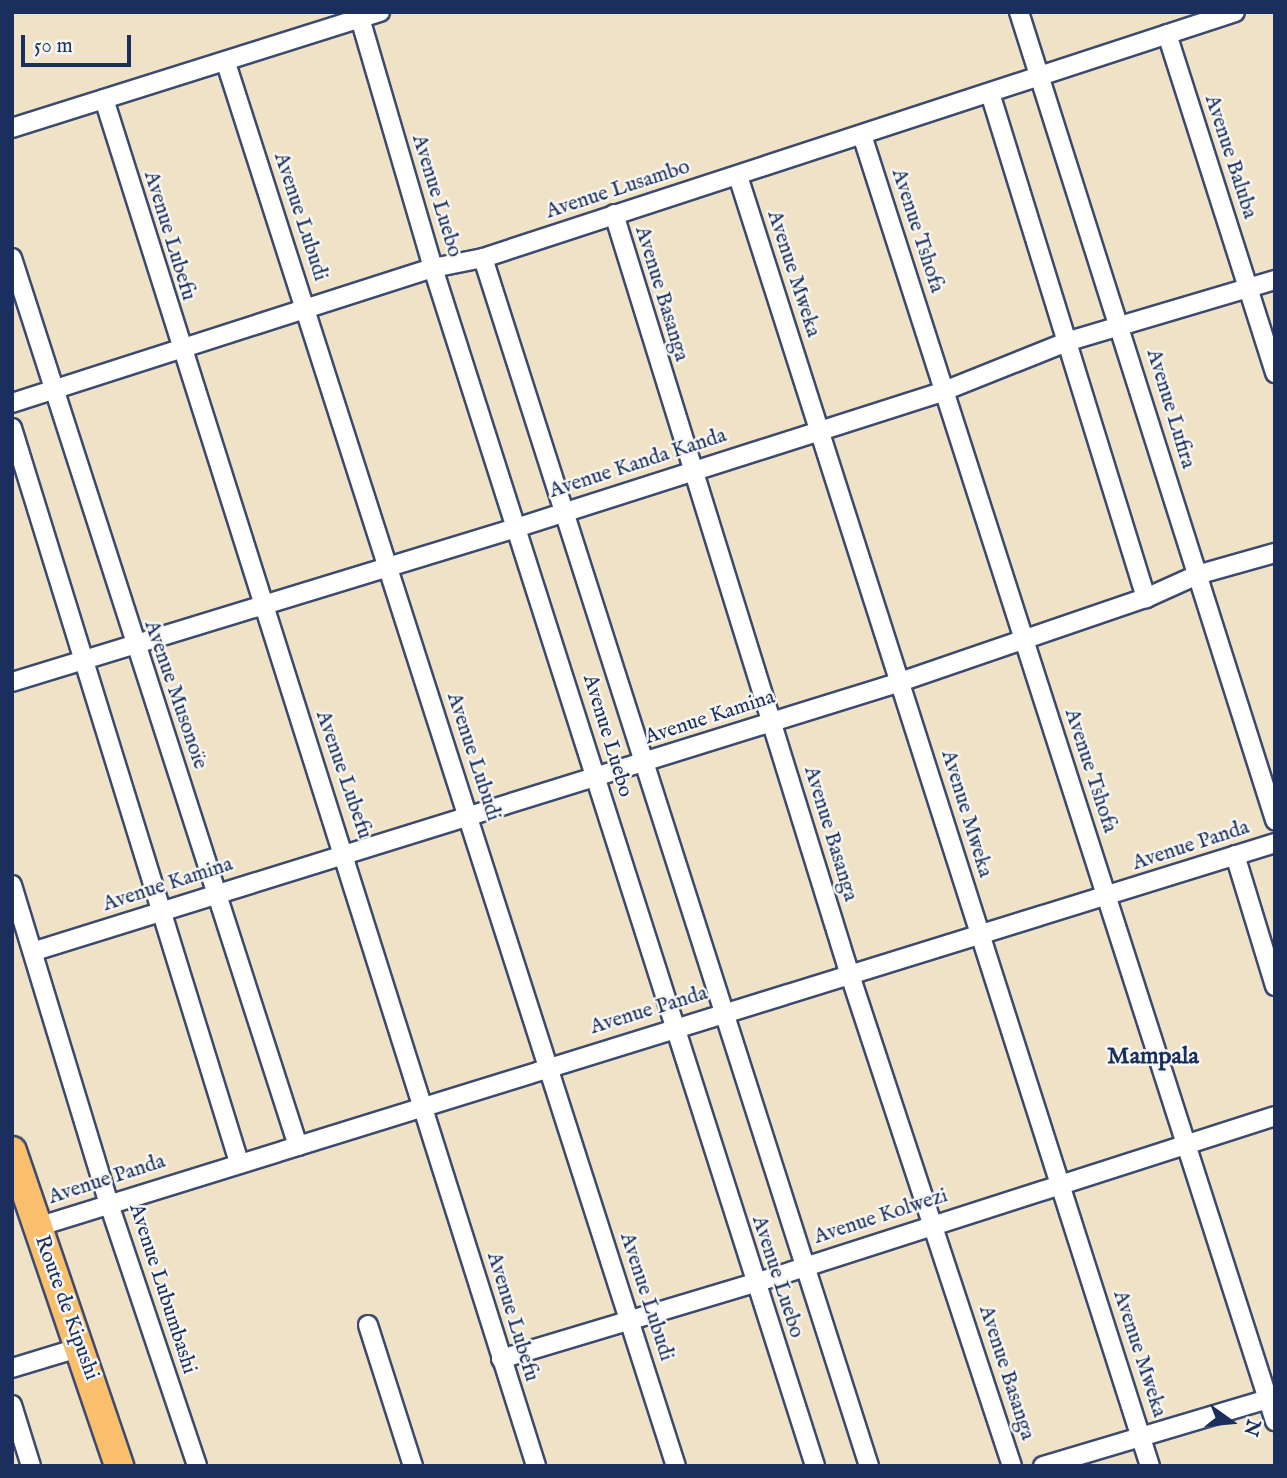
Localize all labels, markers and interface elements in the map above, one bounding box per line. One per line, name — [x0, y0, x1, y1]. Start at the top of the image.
scale bar — [24, 21, 135, 65]
text: 50 m — [34, 33, 73, 60]
street label: Avenue Baluba — [1198, 92, 1262, 222]
street label: Avenue Luebo — [405, 132, 467, 260]
street label: Avenue Lubudi — [267, 150, 333, 284]
street label: Avenue Lusambo — [543, 155, 693, 225]
street label: Avenue Tshofa — [885, 166, 949, 296]
street label: Avenue Lubefu — [137, 168, 201, 304]
street label: Avenue Mweka — [761, 208, 825, 340]
street label: Avenue Basanga — [629, 223, 693, 365]
street label: Avenue Lufira — [1140, 346, 1200, 472]
street label: Avenue Kanda Kanda — [546, 423, 730, 505]
street label: Avenue Musonoïe — [138, 617, 212, 773]
street label: Avenue Luebo — [576, 672, 638, 800]
street label: Avenue Kamina — [642, 685, 778, 751]
street label: Avenue Lubudi — [440, 690, 506, 824]
street label: Avenue Tshofa — [1058, 706, 1122, 836]
street label: Avenue Lubefu — [309, 708, 377, 842]
street label: Avenue Mweka — [935, 747, 997, 881]
street label: Avenue Basanga — [798, 763, 862, 905]
street label: Avenue Panda — [1129, 815, 1253, 877]
street label: Avenue Kamina — [100, 852, 236, 918]
street label: Avenue Panda — [587, 981, 711, 1041]
district label: Mampala — [1107, 1043, 1199, 1071]
street label: Avenue Panda — [45, 1149, 169, 1211]
street label: Avenue Kolwezi — [811, 1184, 951, 1250]
street label: Avenue Lubumbashi — [123, 1201, 201, 1377]
street label: Avenue Luebo — [745, 1213, 809, 1341]
street label: Avenue Lubudi — [613, 1230, 679, 1364]
street label: Route de Kipushi — [28, 1232, 104, 1384]
street label: Avenue Lubefu — [480, 1249, 544, 1385]
street label: Avenue Mweka — [1107, 1288, 1171, 1420]
street label: Avenue Basanga — [972, 1303, 1040, 1443]
north arrow — [1196, 1387, 1266, 1457]
text: N — [1238, 1416, 1265, 1438]

